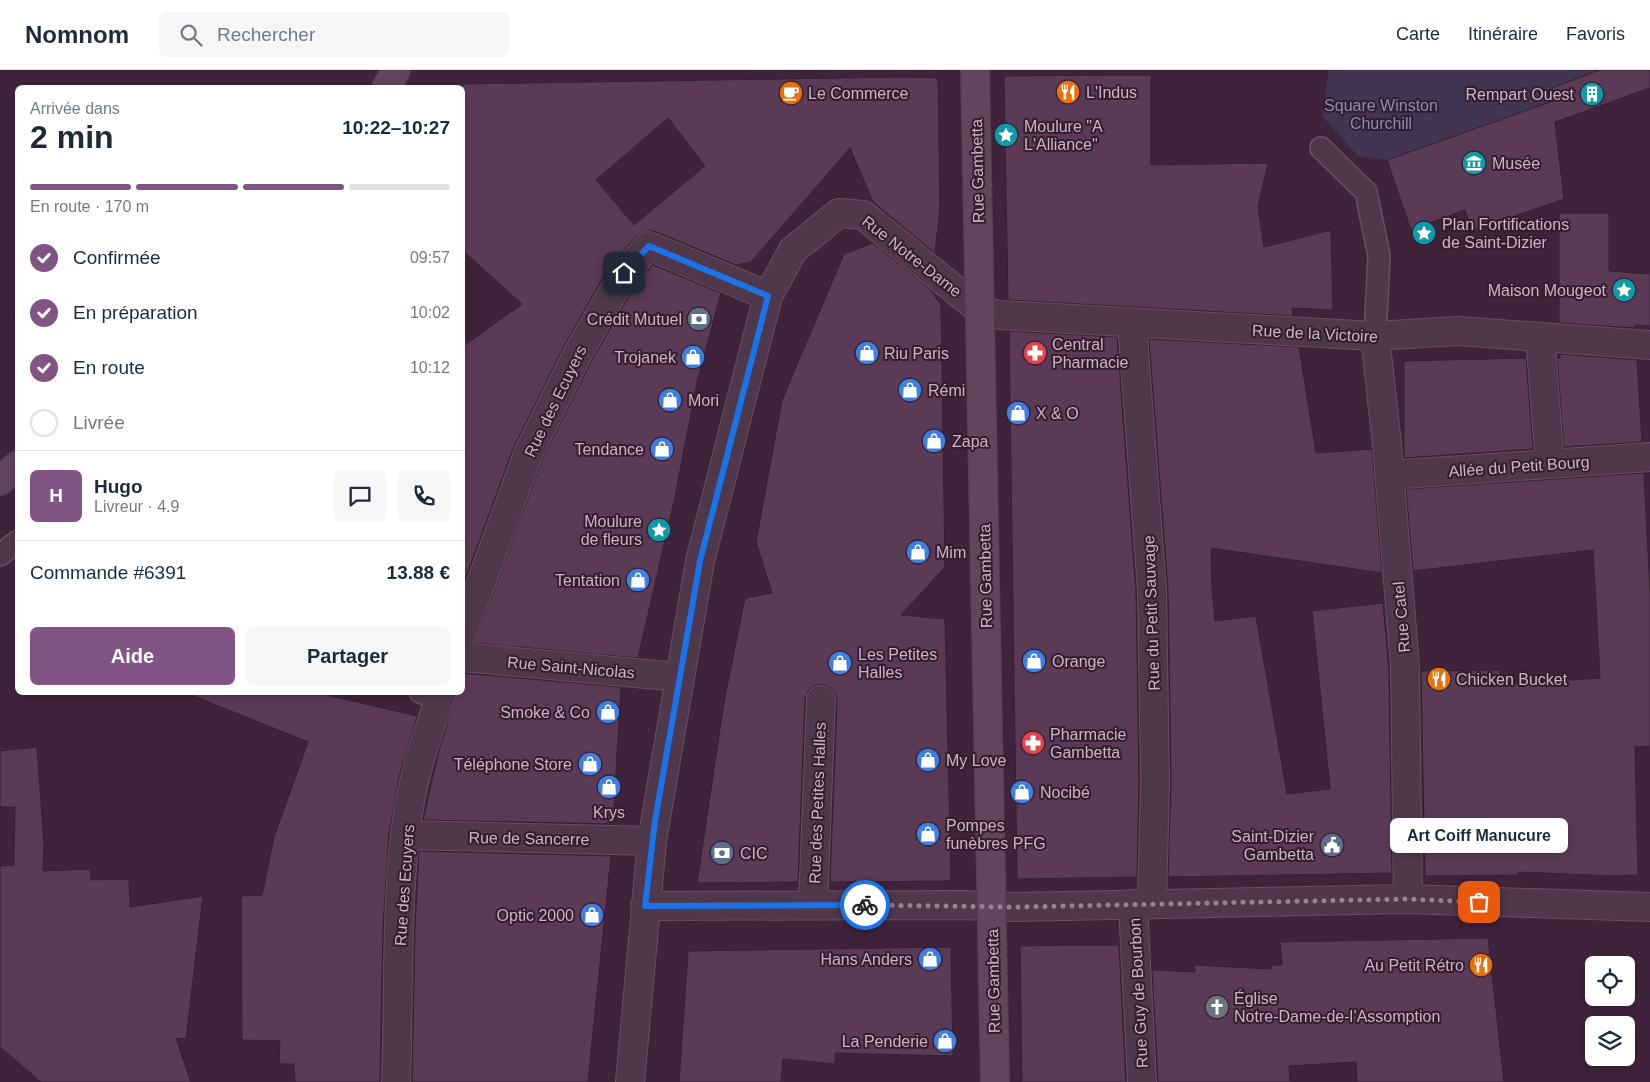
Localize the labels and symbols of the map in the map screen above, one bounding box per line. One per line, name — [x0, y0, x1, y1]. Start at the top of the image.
restaurant icon: L'Indus — [1055, 79, 1081, 105]
cafe icon: Le Commerce — [778, 80, 804, 106]
building icon: Rempart Ouest — [1579, 81, 1605, 107]
place label: L'Indus — [1086, 84, 1137, 101]
place label: Le Commerce — [808, 85, 909, 102]
place label: Rempart Ouest — [1466, 86, 1575, 103]
park label: Square Winston Churchill — [1324, 97, 1438, 132]
place label: Moulure "A L'Alliance" — [1024, 118, 1103, 153]
street label: Rue Gambetta — [968, 119, 987, 223]
place icon: Moulure "A L'Alliance" — [993, 122, 1019, 148]
museum icon: Musée — [1461, 150, 1487, 176]
place label: Musée — [1492, 155, 1540, 172]
street label: Rue Notre-Dame — [859, 212, 965, 300]
place label: Plan Fortifications de Saint-Dizier — [1442, 216, 1569, 251]
place icon: Plan Fortifications de Saint-Dizier — [1411, 220, 1437, 246]
pin — [603, 252, 645, 294]
place icon: Maison Mougeot — [1611, 277, 1637, 303]
place label: Maison Mougeot — [1488, 282, 1607, 299]
bank icon: Crédit Mutuel — [686, 306, 712, 332]
place label: Crédit Mutuel — [587, 311, 682, 328]
street label: Rue de la Victoire — [1252, 322, 1378, 345]
place label: Central Pharmacie — [1052, 336, 1129, 371]
shop icon: Riu Paris — [854, 340, 880, 366]
pharmacy icon: Central Pharmacie — [1022, 340, 1048, 366]
street label: Rue des Ecuyers — [521, 343, 590, 460]
shop icon: Trojanek — [680, 344, 706, 370]
place label: Riu Paris — [884, 345, 949, 362]
place label: Trojanek — [614, 349, 677, 366]
shop icon: Rémi — [897, 377, 923, 403]
place label: Rémi — [928, 382, 965, 399]
shop icon: Mori — [657, 387, 683, 413]
place label: Mori — [688, 392, 719, 409]
shop icon: X & O — [1005, 400, 1031, 426]
place label: X & O — [1036, 405, 1079, 422]
shop icon: Zapa — [921, 428, 947, 454]
place label: Zapa — [952, 433, 989, 450]
shop icon: Tendance — [649, 436, 675, 462]
place label: Tendance — [575, 441, 644, 458]
street label: Allée du Petit Bourg — [1448, 453, 1590, 480]
place label: Moulure de fleurs — [581, 513, 642, 548]
place icon: Moulure de fleurs — [646, 517, 672, 543]
street label: Rue Gambetta — [976, 524, 995, 628]
street label: Rue du Petit Sauvage — [1140, 535, 1163, 691]
shop icon: Mim — [905, 539, 931, 565]
place label: Mim — [936, 544, 966, 561]
shop icon: Tentation — [625, 567, 651, 593]
place label: Tentation — [555, 572, 620, 589]
street label: Rue Catel — [1390, 581, 1413, 653]
place label: Les Petites Halles — [858, 646, 937, 681]
shop icon: Orange — [1021, 648, 1047, 674]
shop icon: Les Petites Halles — [827, 650, 853, 676]
street label: Rue Saint-Nicolas — [506, 653, 635, 682]
place label: Orange — [1052, 653, 1105, 670]
restaurant icon: Chicken Bucket — [1426, 666, 1452, 692]
place label: Chicken Bucket — [1456, 671, 1568, 688]
shop icon: Smoke & Co — [595, 699, 621, 725]
place label: Smoke & Co — [500, 704, 590, 721]
street label: Rue des Petites Halles — [806, 722, 829, 884]
place label: Pharmacie Gambetta — [1050, 726, 1127, 761]
pharmacy icon: Pharmacie Gambetta — [1020, 730, 1046, 756]
shop icon: My Love — [915, 747, 941, 773]
shop icon: Téléphone Store — [577, 751, 603, 777]
place label: My Love — [946, 752, 1007, 769]
place label: Téléphone Store — [454, 756, 572, 773]
shop icon: Krys — [596, 774, 622, 800]
shop icon: Nocibé — [1009, 779, 1035, 805]
place label: Nocibé — [1040, 784, 1090, 801]
place label: Krys — [593, 804, 625, 821]
place label: Pompes funèbres PFG — [946, 817, 1046, 852]
callout: Art Coiff Manucure — [1390, 817, 1568, 852]
shop icon: Pompes funèbres PFG — [915, 821, 941, 847]
street label: Rue des Ecuyers — [392, 824, 417, 946]
place label: Saint-Dizier Gambetta — [1231, 828, 1315, 863]
street label: Rue de Sancerre — [468, 829, 590, 848]
public building icon: Saint-Dizier Gambetta — [1319, 832, 1345, 858]
bank icon: CIC — [709, 840, 735, 866]
place label: CIC — [740, 845, 768, 862]
courier — [840, 880, 890, 930]
pin — [1458, 881, 1500, 923]
shop icon: Optic 2000 — [579, 902, 605, 928]
place label: Optic 2000 — [497, 907, 574, 924]
street label: Rue Guy de Bourbon — [1126, 917, 1151, 1068]
street label: Rue Gambetta — [984, 929, 1003, 1033]
shop icon: Hans Anders — [917, 946, 943, 972]
place label: Hans Anders — [820, 951, 912, 968]
restaurant icon: Au Petit Rétro — [1468, 952, 1494, 978]
place label: Au Petit Rétro — [1364, 957, 1464, 974]
place label: Église Notre-Dame-de-l’Assomption — [1234, 989, 1440, 1025]
church icon: Église Notre-Dame-de-l’Assomption — [1204, 994, 1230, 1020]
shop icon: La Penderie — [932, 1028, 958, 1054]
place label: La Penderie — [842, 1033, 928, 1050]

